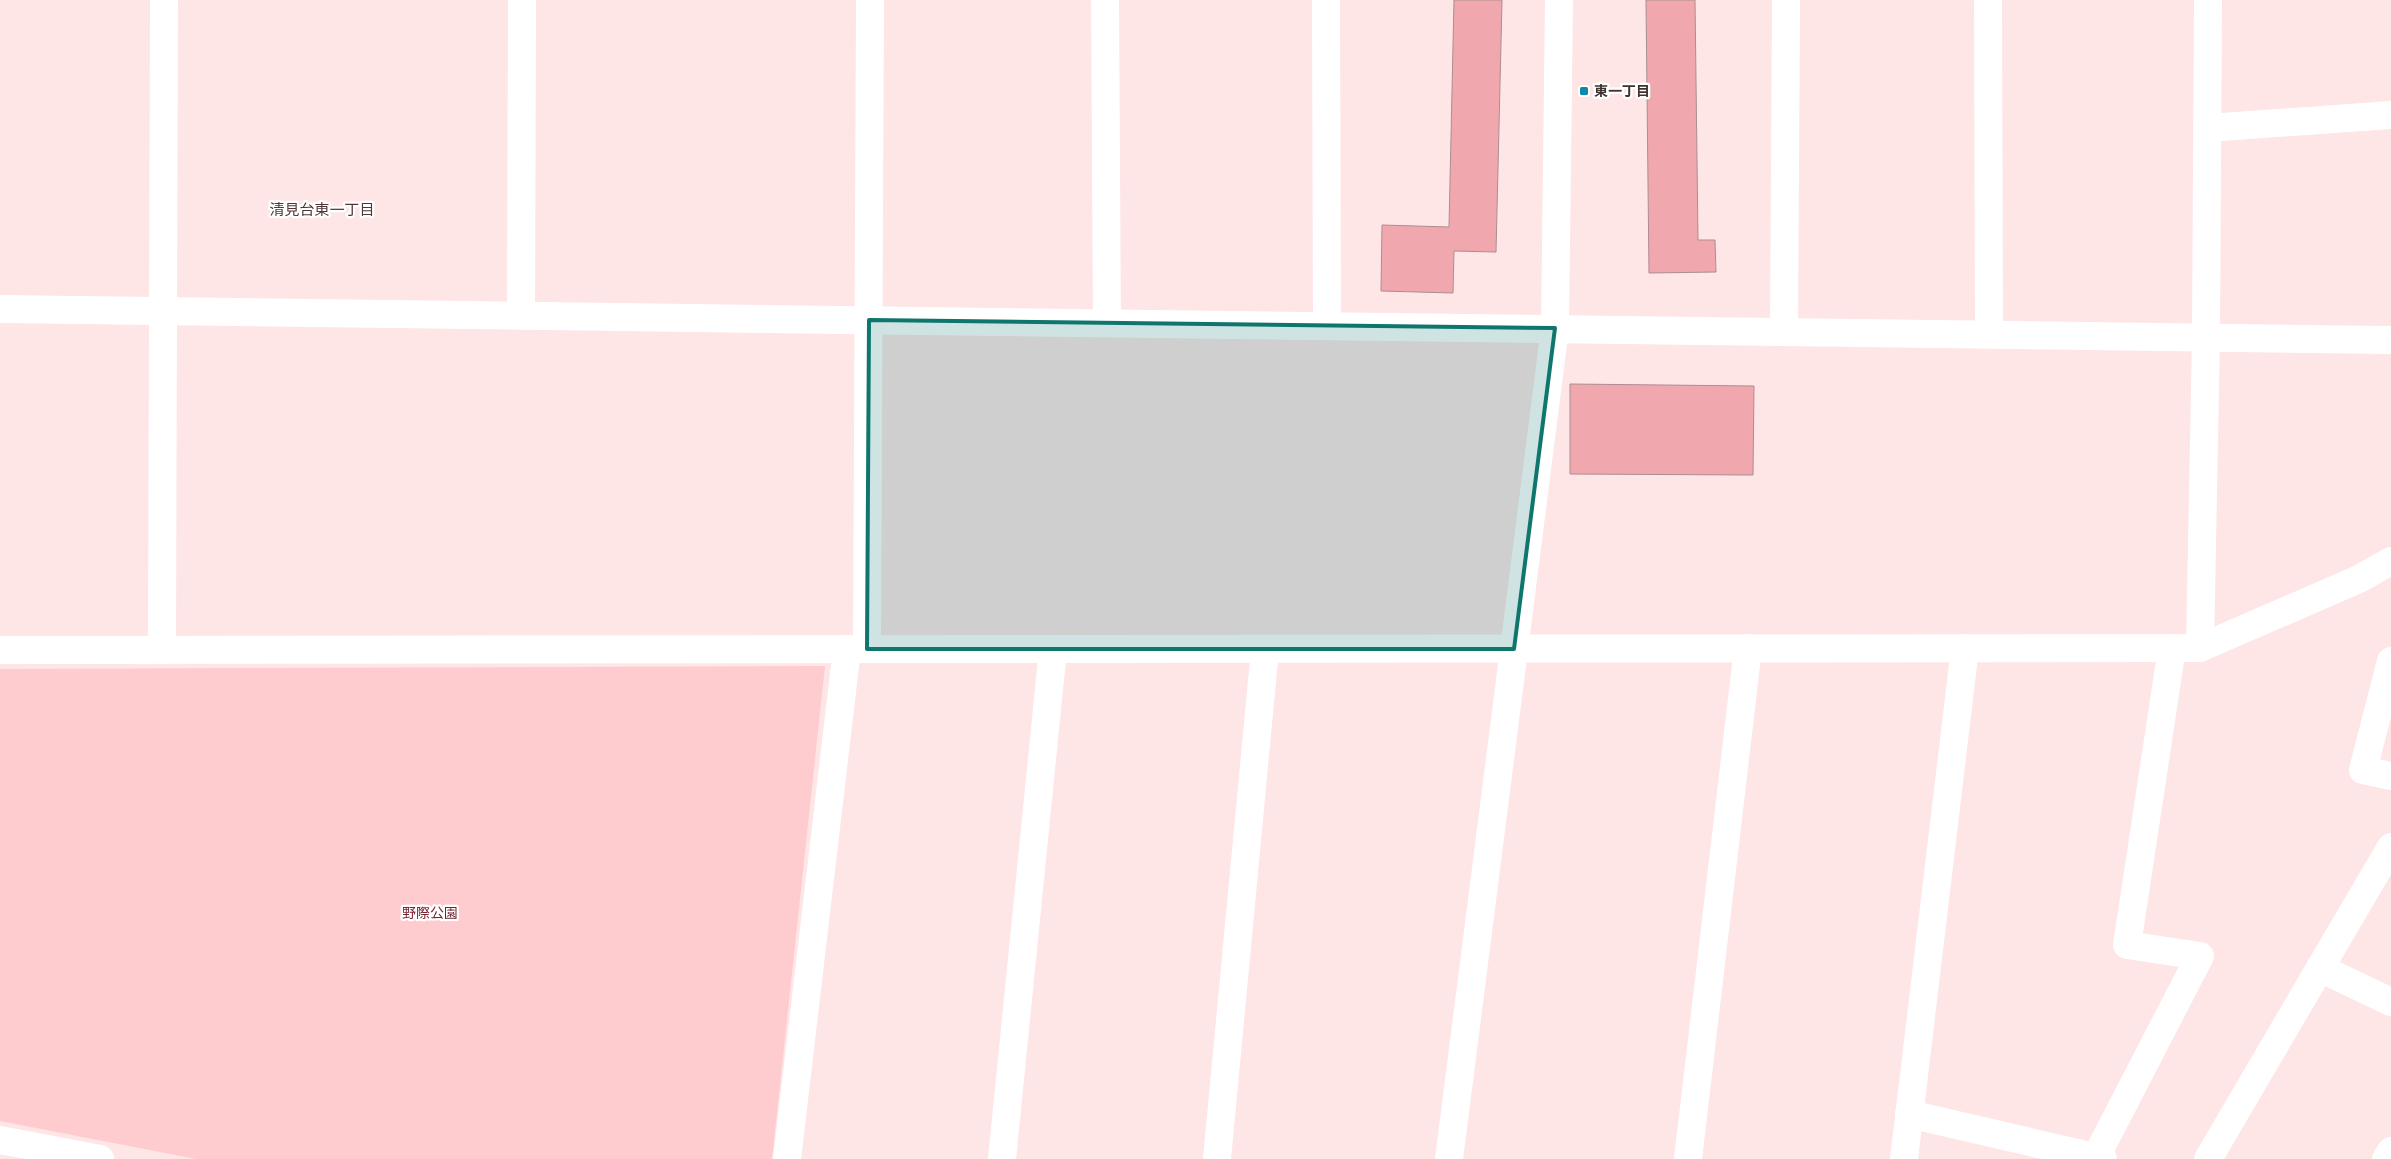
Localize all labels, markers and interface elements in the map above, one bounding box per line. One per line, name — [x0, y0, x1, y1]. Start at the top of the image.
place label: 東一丁目 — [1594, 82, 1650, 100]
marker: 東一丁目 — [1578, 85, 1590, 97]
district label: 清見台東一丁目 — [269, 200, 375, 219]
park label: 野際公園 — [402, 904, 458, 922]

